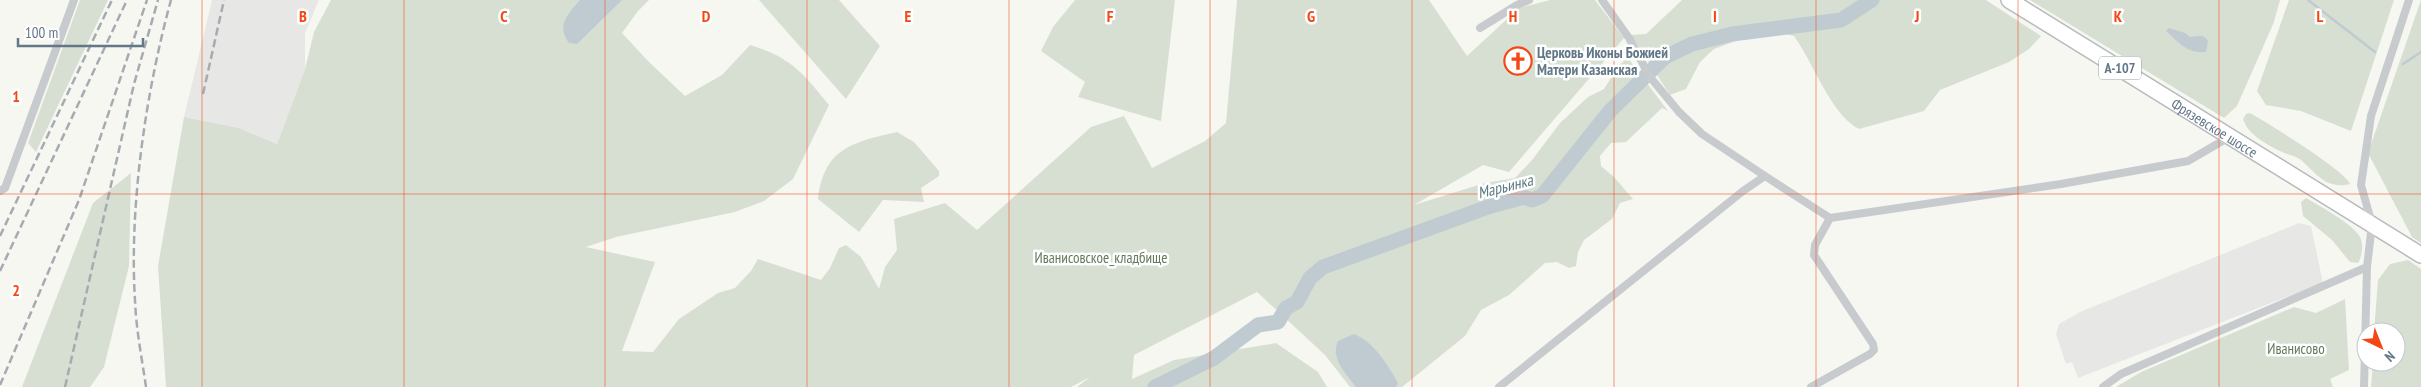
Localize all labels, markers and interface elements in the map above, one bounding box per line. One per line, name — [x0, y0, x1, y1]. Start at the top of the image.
text: B — [299, 6, 307, 26]
text: C — [500, 6, 508, 26]
text: D — [702, 6, 711, 26]
text: E — [905, 6, 912, 26]
text: F — [1107, 6, 1114, 26]
text: G — [1307, 6, 1315, 26]
text: H — [1509, 6, 1517, 26]
text: I — [1713, 6, 1717, 26]
text: J — [1914, 6, 1919, 26]
text: K — [2114, 6, 2123, 26]
text: L — [2317, 6, 2324, 26]
scale bar — [18, 15, 142, 47]
text: 100 m — [25, 23, 58, 42]
place label: Церковь Иконы Божией Матери Казанская — [1537, 43, 1668, 79]
church icon: Церковь Иконы Божией Матери Казанская — [1503, 46, 1533, 76]
road number: А-107 — [2099, 56, 2141, 80]
text: 1 — [12, 86, 20, 106]
street label: Фрязевское шоссе — [2168, 93, 2261, 161]
water label: Марьинка — [1475, 169, 1536, 202]
park label: Иванисовское_кладбище — [1035, 248, 1167, 267]
text: 2 — [12, 280, 20, 300]
north arrow — [2356, 322, 2406, 372]
park label: Иванисово — [2267, 339, 2325, 358]
text: N — [2381, 347, 2399, 366]

